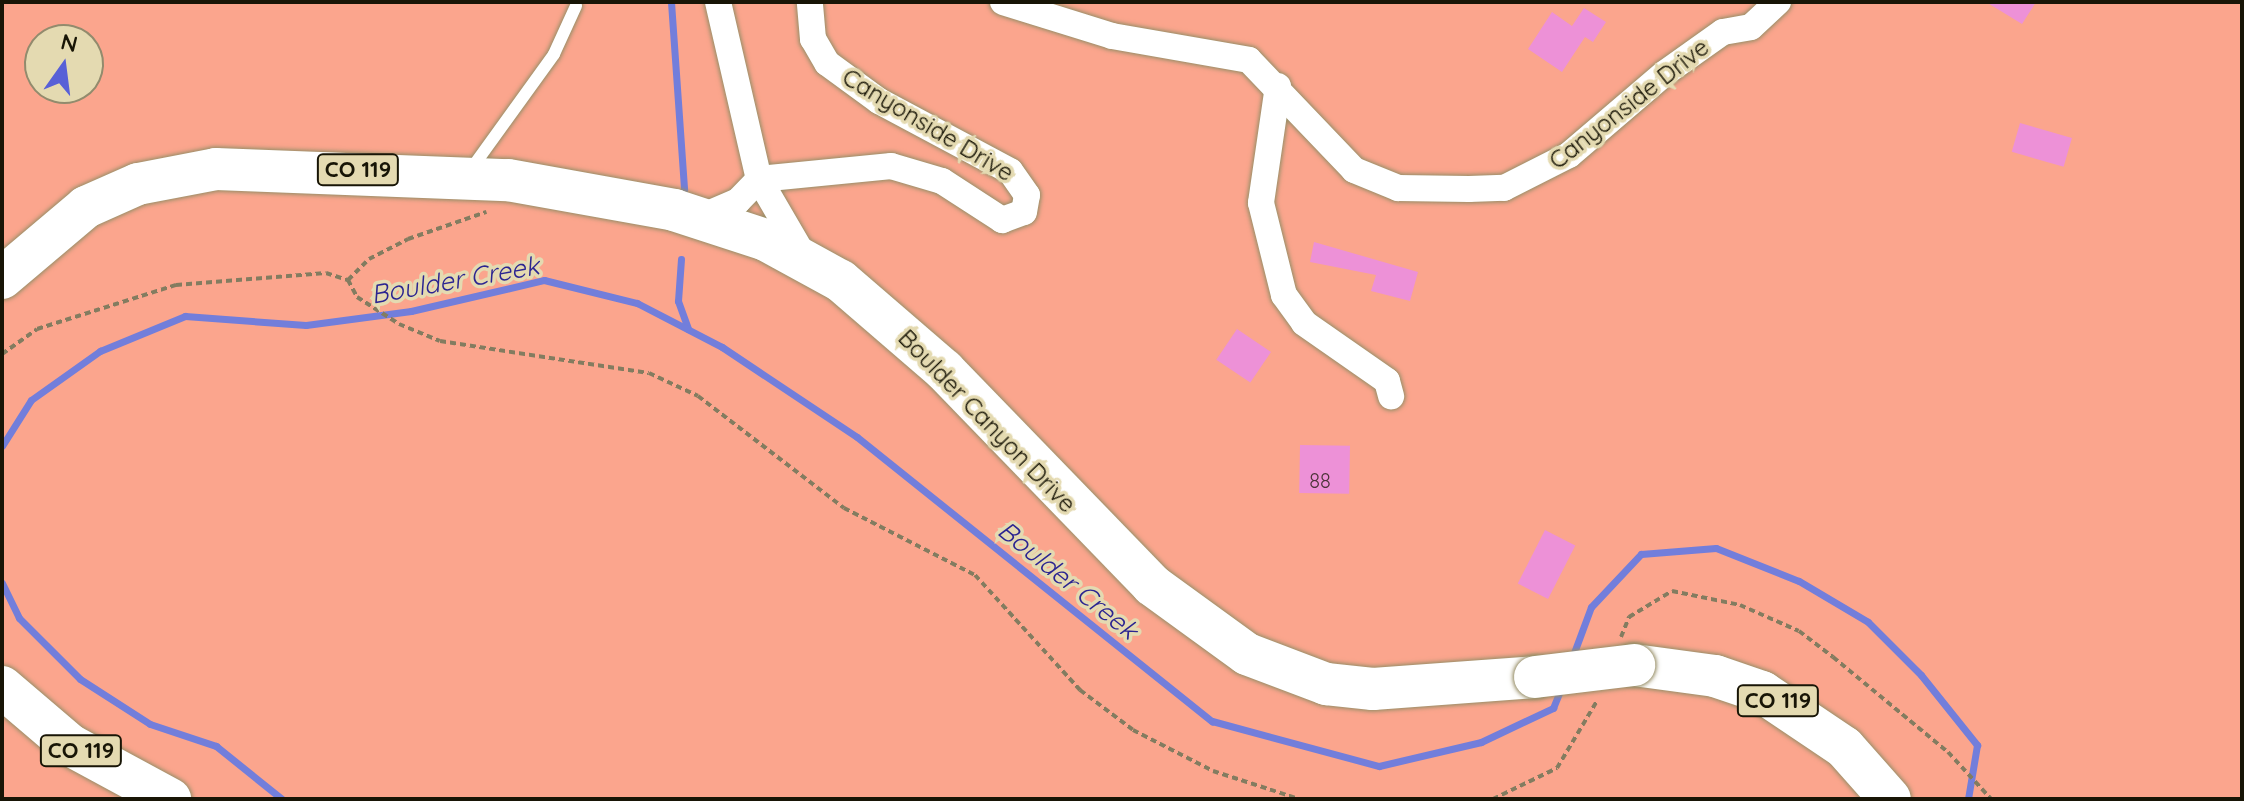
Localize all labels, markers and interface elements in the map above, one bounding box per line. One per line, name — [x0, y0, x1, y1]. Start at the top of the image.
north arrow — [24, 24, 104, 104]
text: N — [58, 27, 81, 58]
street label: Canyonside Drive — [1543, 33, 1715, 175]
street label: Canyonside Drive — [837, 63, 1019, 187]
road number: CO 119 — [316, 152, 400, 188]
water label: Boulder Creek — [368, 250, 542, 310]
street label: Boulder Canyon Drive — [892, 324, 1082, 518]
house number: 88 — [1309, 468, 1331, 492]
water label: Boulder Creek — [992, 514, 1144, 646]
road number: CO 119 — [1736, 683, 1820, 719]
road number: CO 119 — [39, 733, 123, 769]

